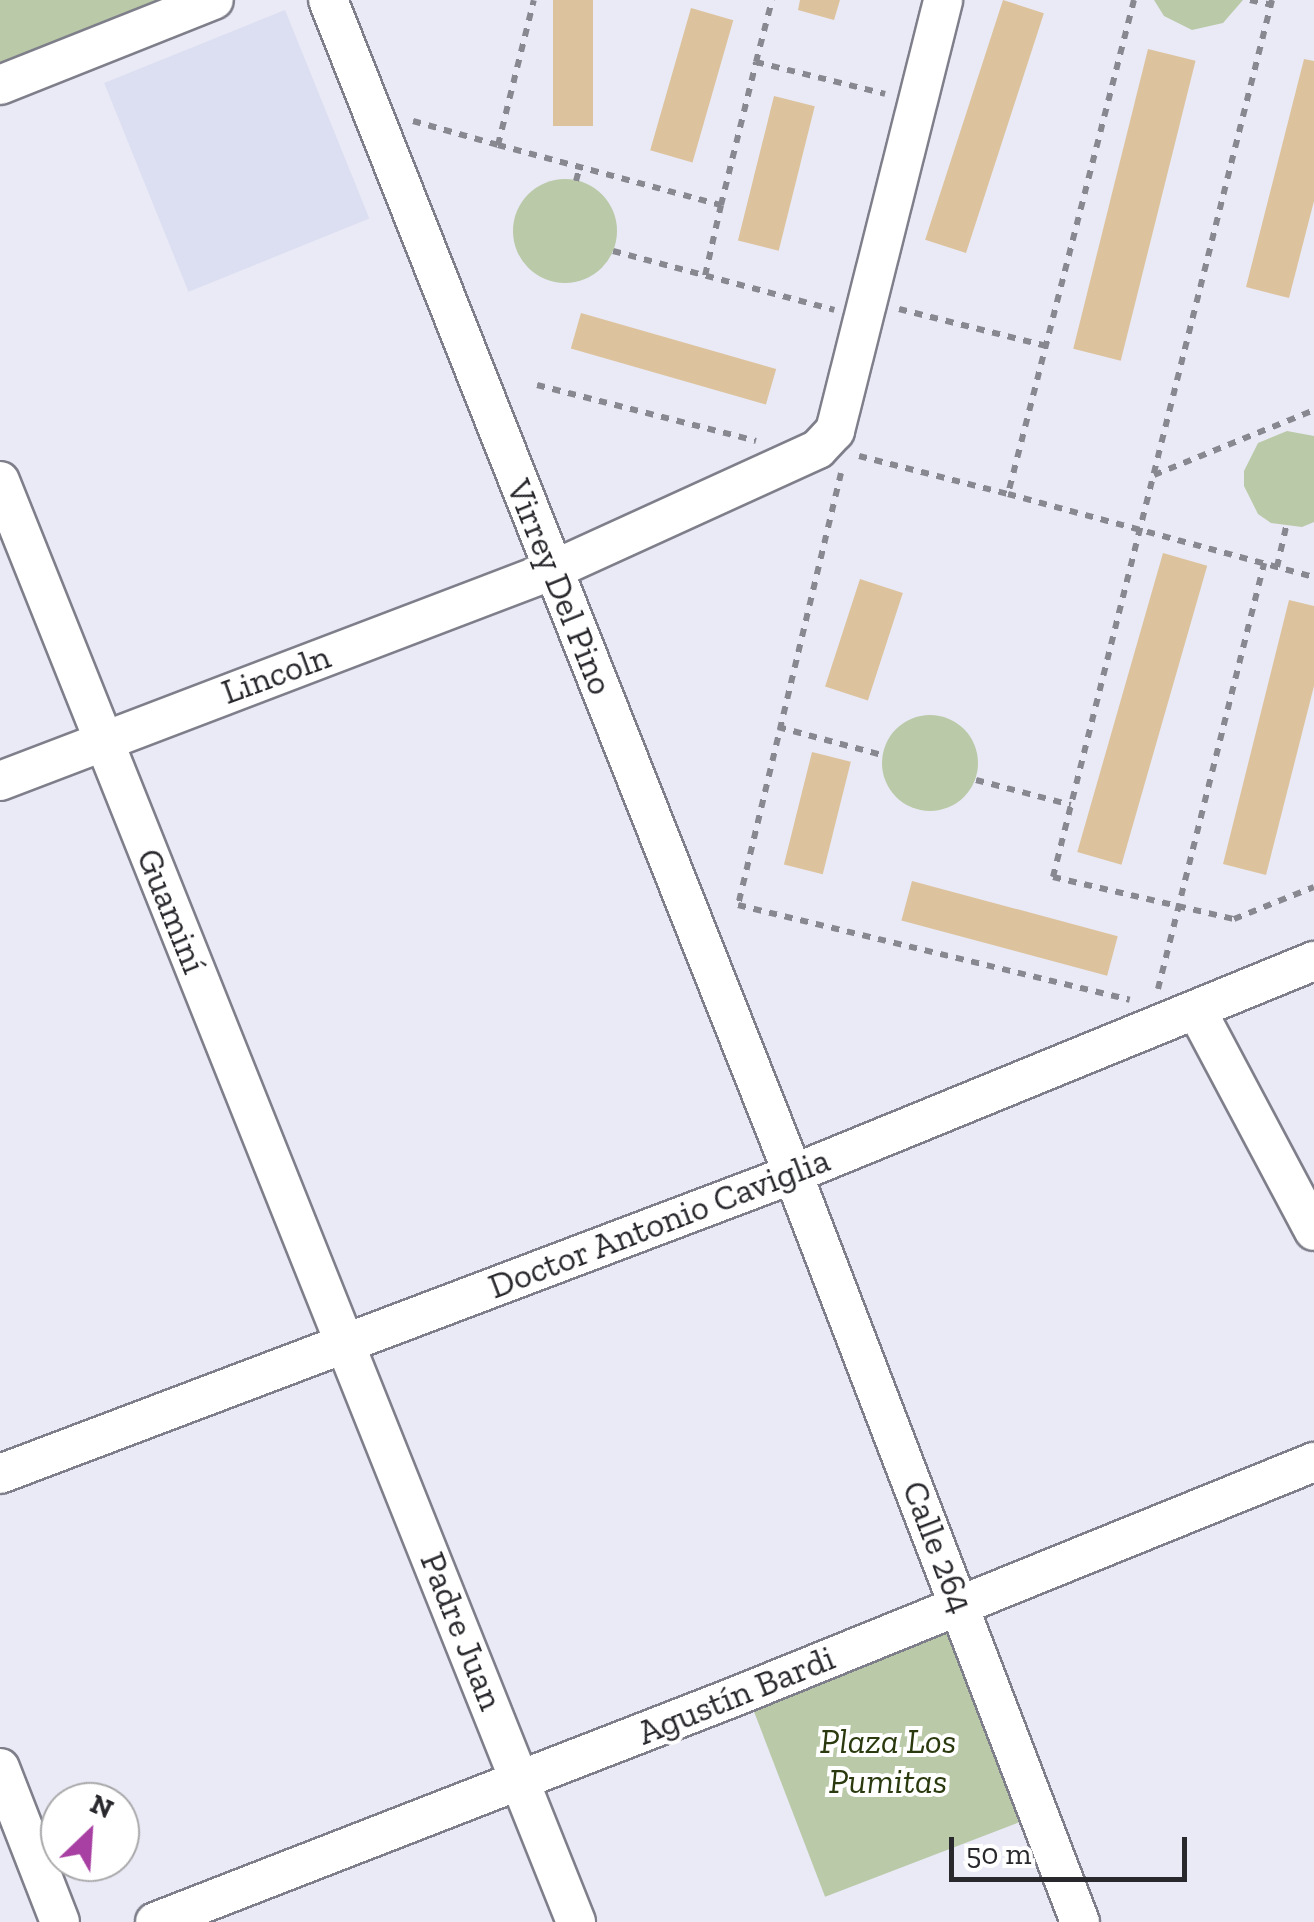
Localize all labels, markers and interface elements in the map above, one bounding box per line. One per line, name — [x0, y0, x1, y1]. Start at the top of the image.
street label: Virrey Del Pino — [498, 473, 622, 701]
street label: Lincoln — [216, 635, 336, 713]
street label: Guaminí — [128, 843, 216, 979]
street label: Doctor Antonio Caviglia — [482, 1138, 836, 1308]
street label: Calle 264 — [894, 1475, 982, 1619]
street label: Padre Juan — [411, 1546, 513, 1716]
street label: Agustín Bardi — [631, 1636, 841, 1754]
park label: Plaza Los Pumitas — [820, 1720, 956, 1802]
north arrow — [40, 1782, 140, 1882]
text: N — [85, 1787, 119, 1826]
scale bar — [954, 1817, 1192, 1879]
text: 50 m — [966, 1836, 1031, 1872]

